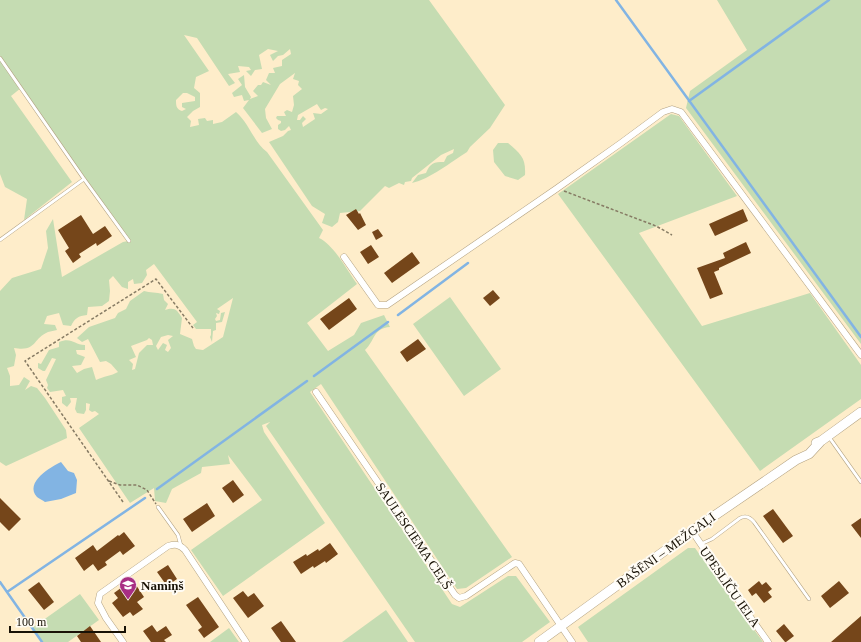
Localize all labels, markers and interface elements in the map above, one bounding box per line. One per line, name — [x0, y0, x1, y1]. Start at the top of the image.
street label: SAULESCIEMA CEĻŠ — [373, 480, 455, 592]
street label: BAŠĒNI – MEŽGAĻI — [614, 509, 718, 591]
street label: UPESLĪČU IELA — [697, 544, 764, 631]
school or university icon: Namiņš — [118, 575, 138, 600]
place label: Namiņš — [141, 578, 184, 594]
scale bar — [10, 608, 125, 634]
text: 100 m — [16, 615, 47, 629]

